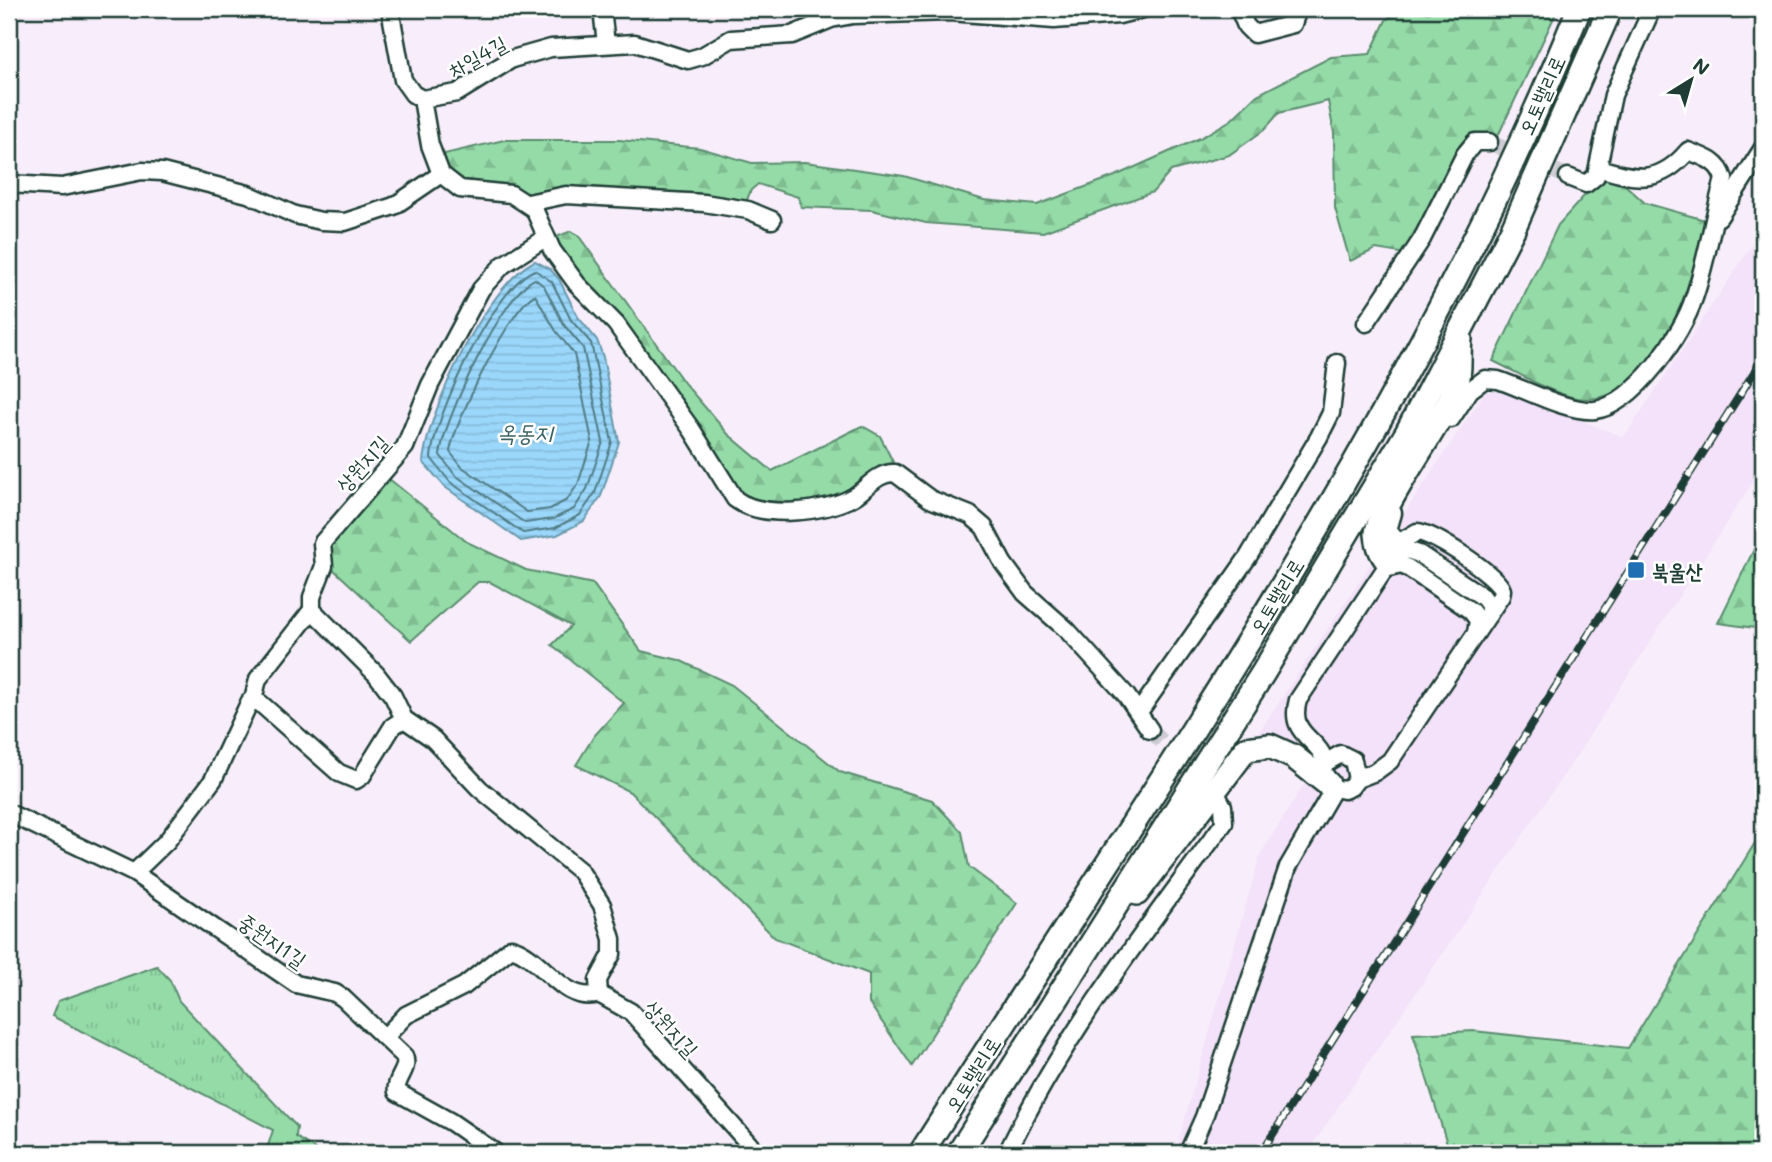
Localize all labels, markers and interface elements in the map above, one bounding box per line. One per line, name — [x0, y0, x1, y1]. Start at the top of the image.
street label: 차일4길 — [443, 29, 511, 83]
north arrow — [1656, 46, 1726, 116]
street label: 오토밸리로 — [1511, 51, 1571, 139]
text: N — [1688, 52, 1715, 80]
water label: 옥동지 — [497, 417, 555, 447]
street label: 상원지길 — [329, 429, 395, 497]
street label: 오토밸리로 — [1243, 553, 1309, 639]
place label: 북울산 — [1652, 557, 1703, 584]
marker: 북울산 — [1626, 560, 1646, 580]
street label: 중원지1길 — [234, 907, 312, 973]
street label: 상원지길 — [639, 994, 705, 1062]
street label: 오토밸리로 — [938, 1031, 1006, 1117]

